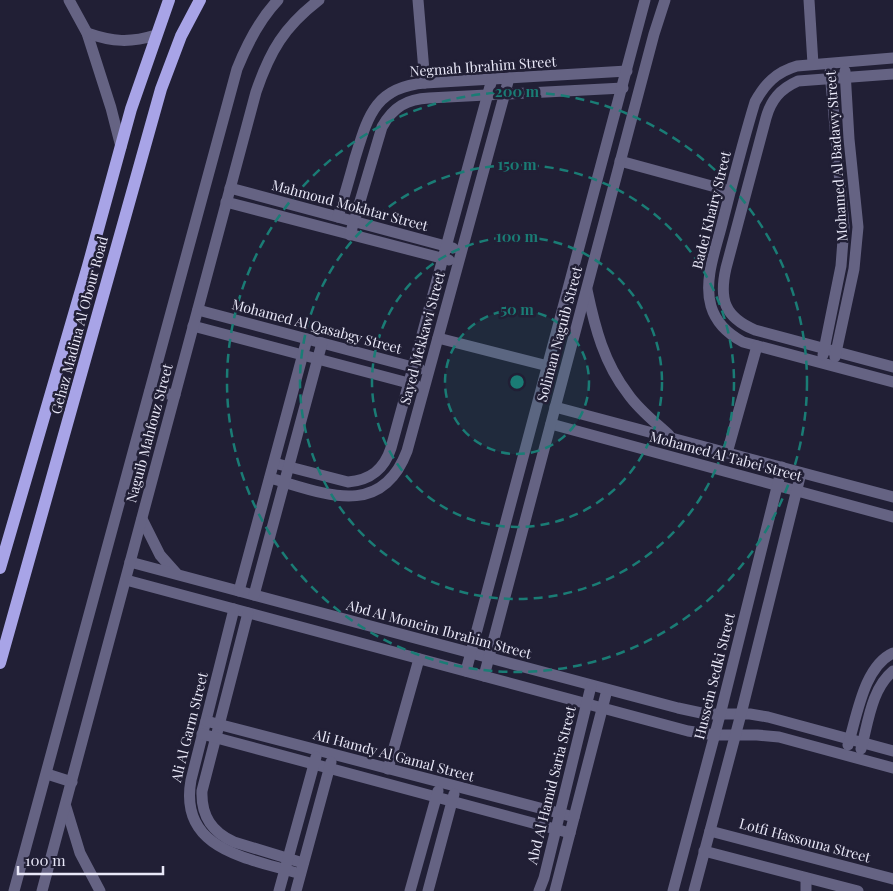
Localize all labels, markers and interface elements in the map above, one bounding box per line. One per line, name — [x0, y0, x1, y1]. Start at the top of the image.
street label: Negmah Ibrahim Street — [409, 51, 558, 81]
street label: Mohamed Al Badawy Street — [820, 69, 851, 242]
text: 200 m — [495, 81, 540, 101]
street label: Badei Khairy Street — [687, 148, 735, 271]
text: 150 m — [497, 154, 537, 174]
street label: Mahmoud Mokhtar Street — [270, 175, 431, 235]
text: 100 m — [496, 226, 539, 246]
street label: Gehaz Madina Al Obour Road — [46, 234, 112, 416]
street label: Soliman Naguib Street — [532, 263, 587, 404]
street label: Sayed Mekkawi Street — [395, 268, 449, 407]
street label: Mohamed Al Qasabgy Street — [230, 294, 405, 358]
text: 50 m — [500, 299, 534, 319]
street label: Naguib Mahfouz Street — [121, 361, 177, 504]
centre of rings — [508, 373, 526, 391]
street label: Mohamed Al Tabei Street — [648, 427, 805, 486]
street label: Abd Al Moneim Ibrahim Street — [343, 595, 535, 663]
street label: Hussein Sedki Street — [689, 610, 739, 741]
street label: Ali Al Garm Street — [166, 669, 212, 785]
street label: Abd Al Hamid Saria Street — [522, 703, 580, 867]
street label: Ali Hamdy Al Gamal Street — [311, 724, 478, 786]
street label: Lotfi Hassouna Street — [737, 813, 874, 867]
scale bar — [18, 844, 162, 876]
text: 100 m — [25, 850, 66, 870]

